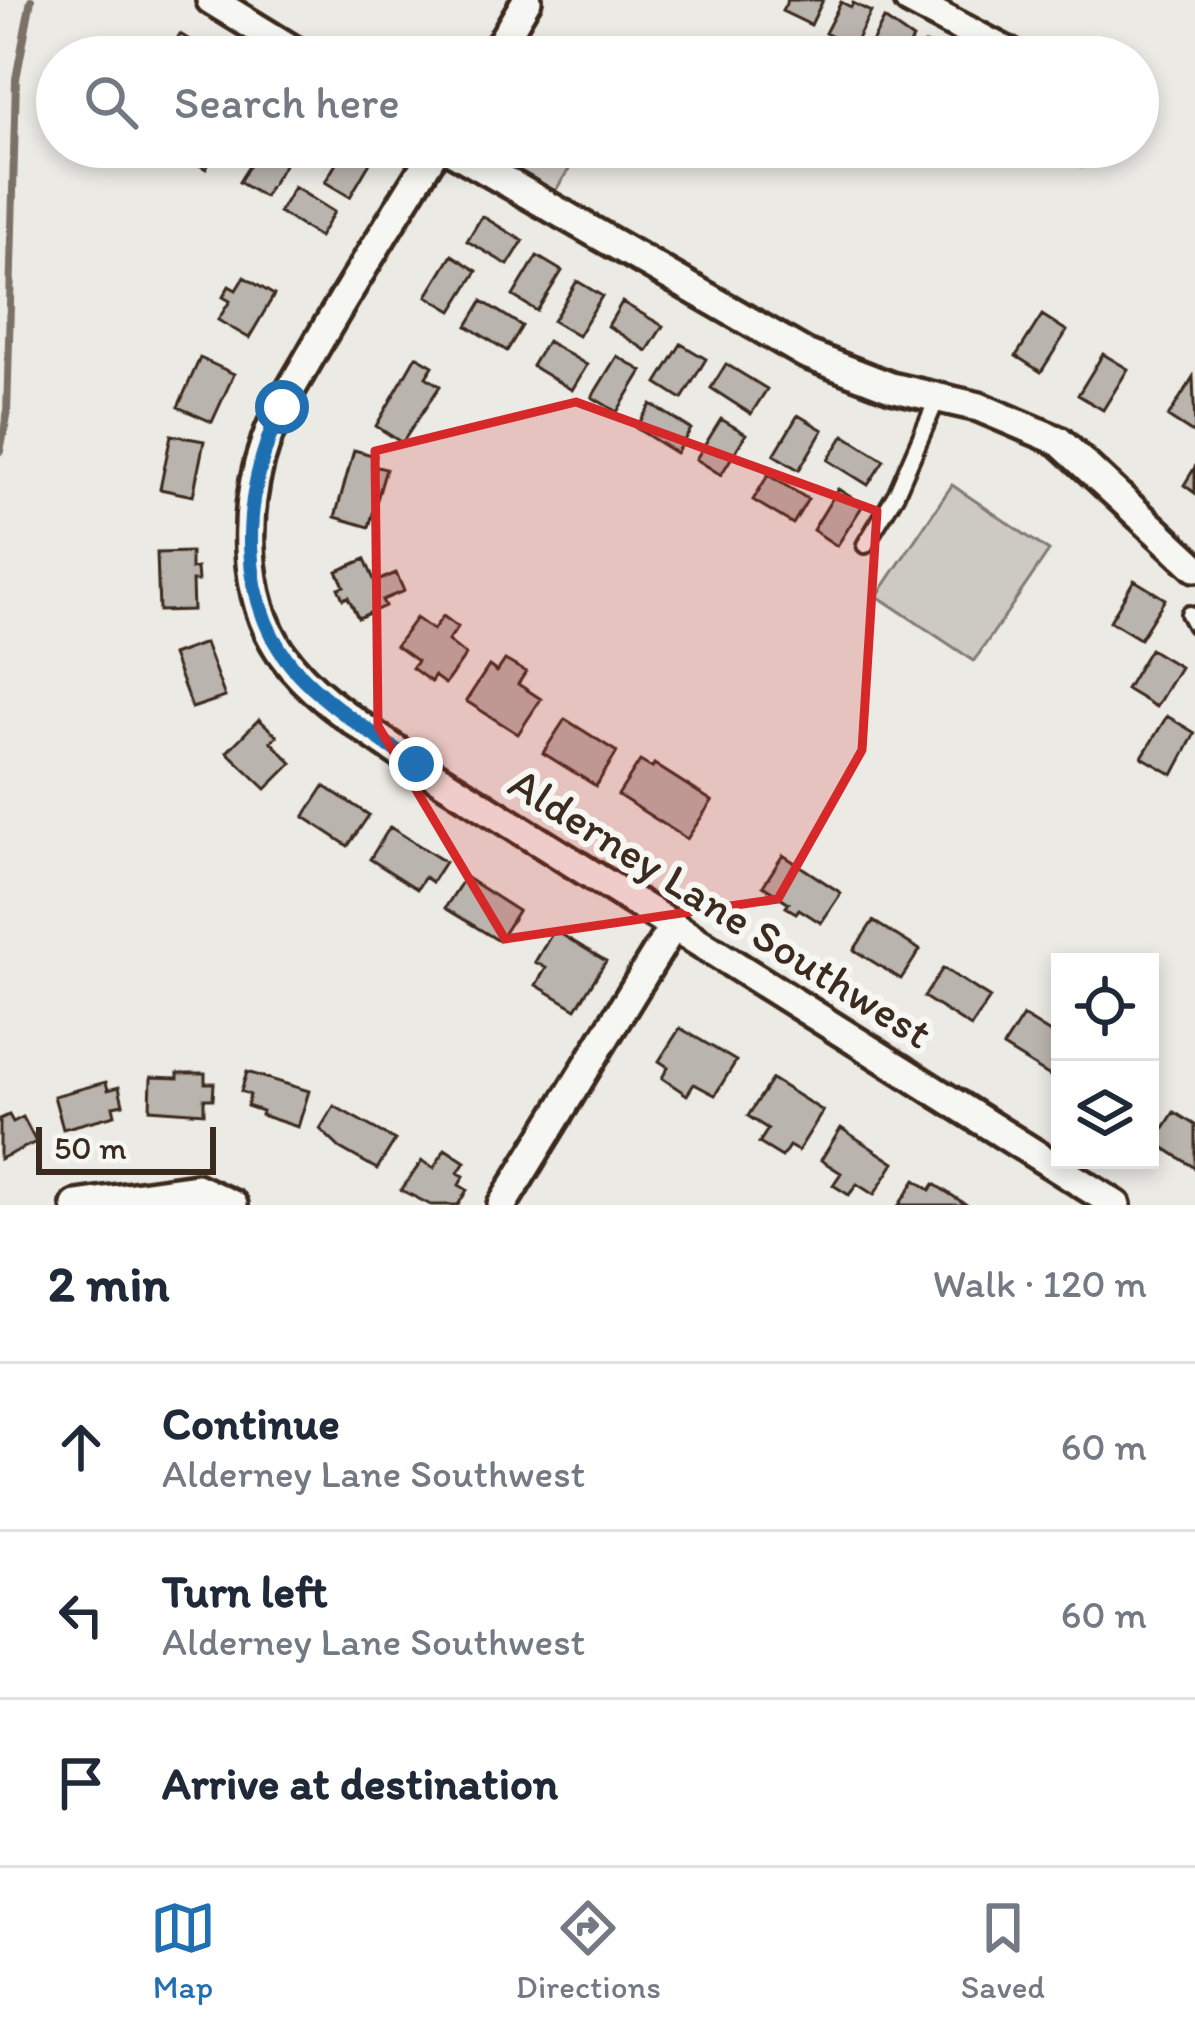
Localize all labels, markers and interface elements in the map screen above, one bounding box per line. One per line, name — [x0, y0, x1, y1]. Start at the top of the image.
search box — [36, 36, 1159, 168]
icon: search — [78, 69, 144, 135]
text: Search here — [174, 75, 400, 129]
route start — [255, 380, 309, 434]
route end — [389, 737, 443, 791]
street label: Alderney Lane Southwest — [500, 755, 942, 1059]
map controls — [1051, 953, 1159, 1169]
button: locate — [1051, 953, 1159, 1061]
button: layers — [1051, 1061, 1159, 1169]
scale bar — [36, 1121, 216, 1174]
text: 50 m — [54, 1128, 127, 1167]
text: 2 min — [48, 1253, 169, 1314]
text: Walk · 120 m — [933, 1260, 1147, 1307]
text: Continue — [162, 1396, 340, 1450]
icon: ahead — [48, 1414, 114, 1480]
text: 60 m — [1061, 1423, 1147, 1470]
text: Alderney Lane Southwest — [162, 1450, 585, 1497]
text: Turn left — [162, 1564, 328, 1618]
icon: left — [48, 1582, 114, 1648]
text: 60 m — [1061, 1591, 1147, 1638]
text: Alderney Lane Southwest — [162, 1618, 585, 1665]
icon: arrive — [48, 1750, 114, 1816]
text: Arrive at destination — [162, 1756, 558, 1810]
tab: Map — [150, 1895, 216, 2006]
tab: Directions — [516, 1895, 661, 2006]
tab: Saved — [961, 1895, 1045, 2006]

